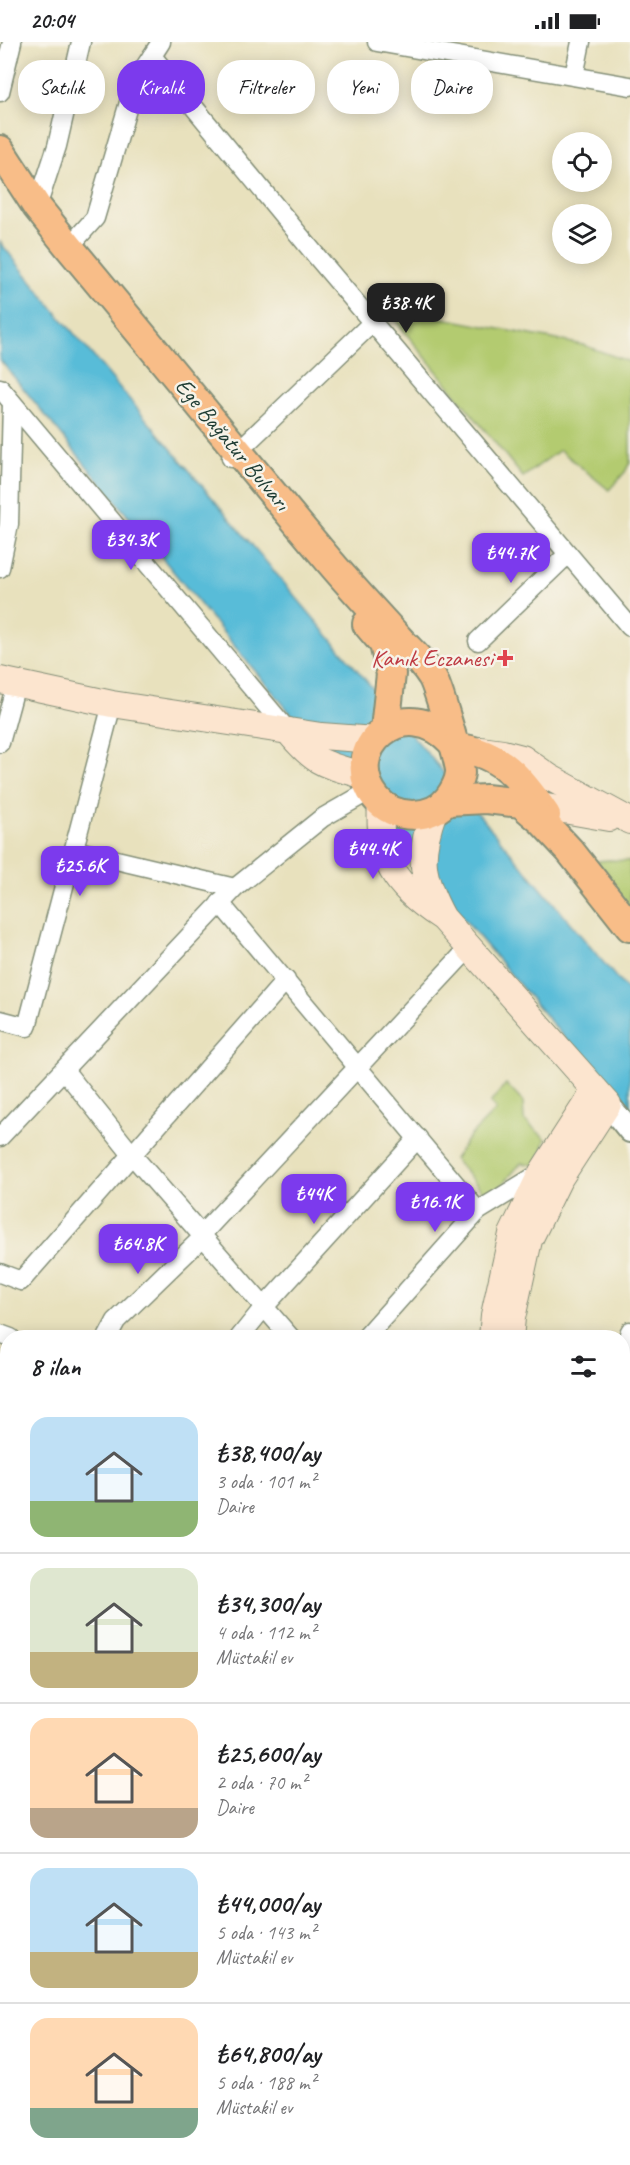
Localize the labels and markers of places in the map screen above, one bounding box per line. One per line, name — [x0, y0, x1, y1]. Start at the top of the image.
pin: ₺38.4K — [357, 283, 455, 334]
pin: ₺34.3K — [82, 520, 180, 571]
pin: ₺44.7K — [462, 533, 560, 584]
place label: Kanık Eczanesi — [371, 643, 497, 673]
marker: Kanık Eczanesi — [498, 651, 512, 665]
pin: ₺44.4K — [324, 829, 422, 880]
pin: ₺25.6K — [31, 846, 129, 897]
pin: ₺44K — [278, 1174, 350, 1225]
pin: ₺16.1K — [386, 1182, 484, 1233]
pin: ₺64.8K — [89, 1224, 187, 1275]

